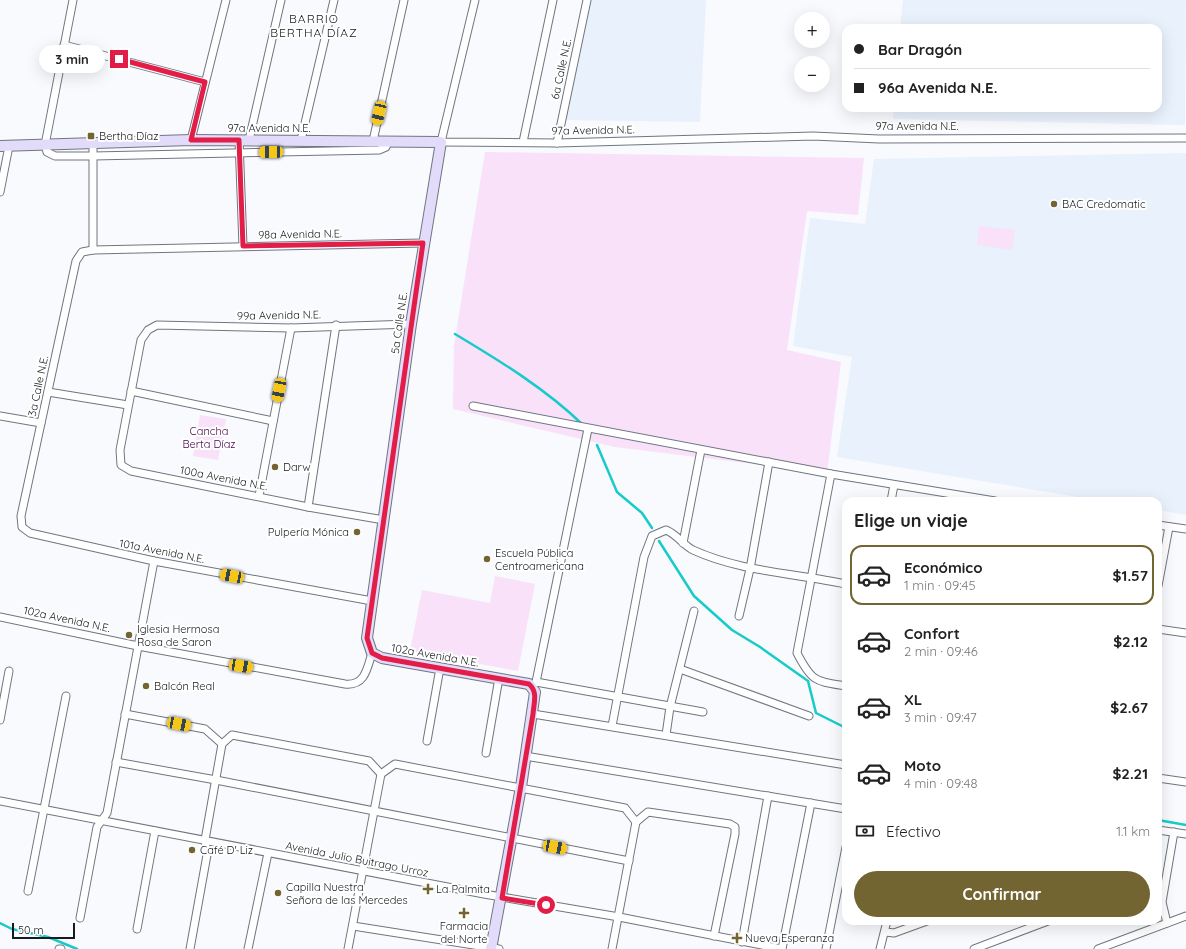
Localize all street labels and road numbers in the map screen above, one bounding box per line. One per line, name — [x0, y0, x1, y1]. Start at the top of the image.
street label: 6a Calle N.E. — [548, 37, 574, 101]
street label: 97a Avenida N.E. — [875, 119, 959, 133]
street label: 97a Avenida N.E. — [227, 121, 311, 135]
street label: 97a Avenida N.E. — [551, 122, 635, 138]
street label: 98a Avenida N.E. — [258, 226, 342, 242]
street label: 5a Calle N.E. — [388, 291, 410, 355]
street label: 99a Avenida N.E. — [237, 307, 321, 323]
street label: 3a Calle N.E. — [25, 354, 51, 418]
street label: 100a Avenida N.E. — [179, 463, 269, 493]
street label: 101a Avenida N.E. — [118, 536, 206, 566]
street label: 102a Avenida N.E. — [22, 603, 112, 635]
street label: 102a Avenida N.E. — [390, 640, 480, 670]
street label: Avenida Julio Buitrago Urroz — [284, 838, 430, 880]

